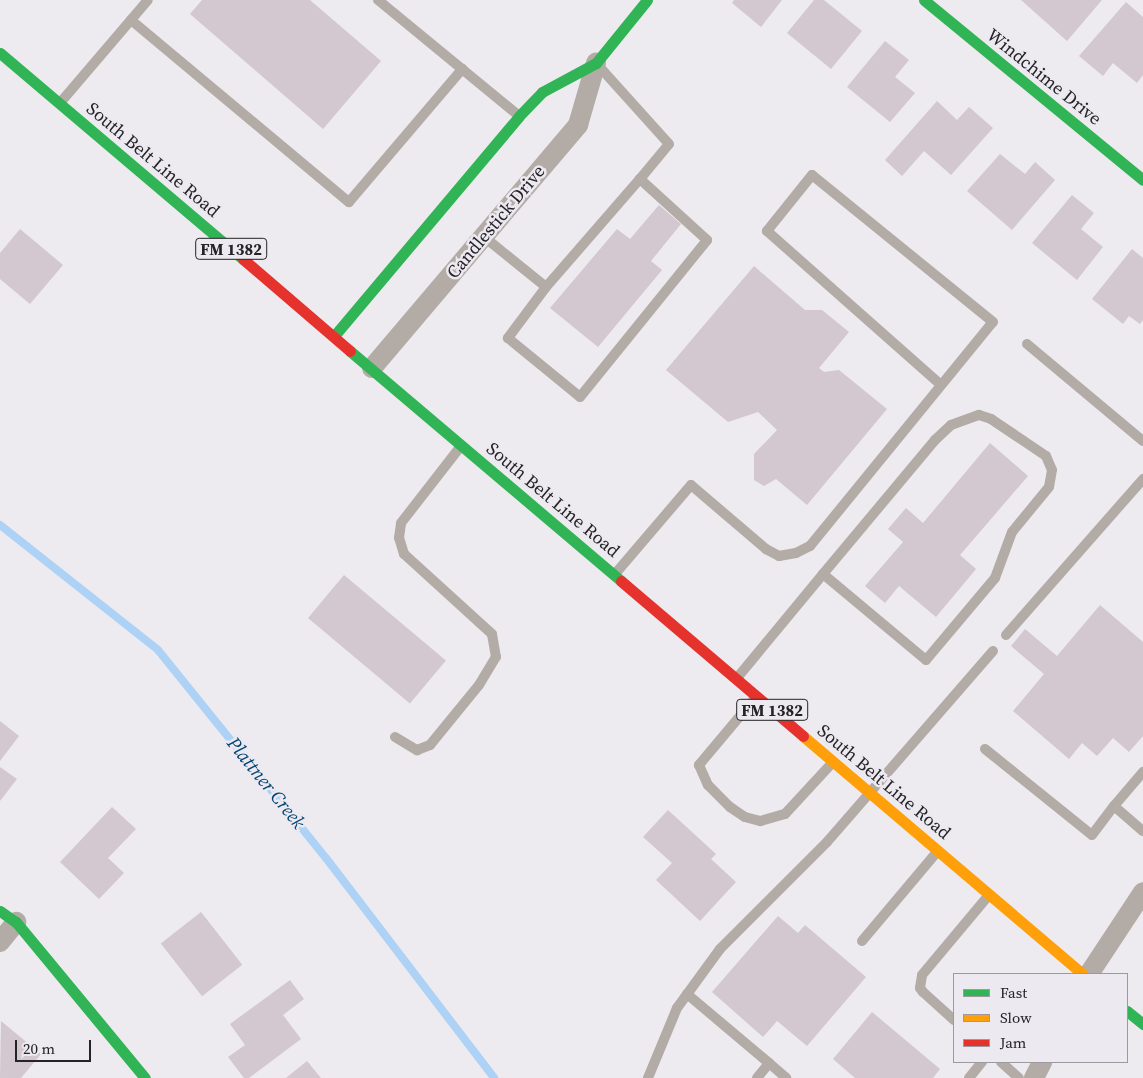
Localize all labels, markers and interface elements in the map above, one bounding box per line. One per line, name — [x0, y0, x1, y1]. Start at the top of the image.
street label: Windchime Drive — [982, 24, 1106, 130]
street label: South Belt Line Road — [82, 98, 224, 222]
street label: Candlestick Drive — [442, 161, 550, 283]
road number: FM 1382 — [195, 235, 267, 262]
street label: South Belt Line Road — [482, 438, 624, 562]
road number: FM 1382 — [736, 696, 808, 724]
street label: South Belt Line Road — [813, 720, 955, 844]
water label: Plattner Creek — [222, 732, 310, 834]
legend — [953, 973, 1128, 1063]
text: Fast — [1000, 982, 1027, 1003]
text: Slow — [1000, 1007, 1032, 1028]
scale bar — [18, 1030, 94, 1062]
text: Jam — [1000, 1032, 1026, 1053]
text: 20 m — [23, 1038, 55, 1059]

